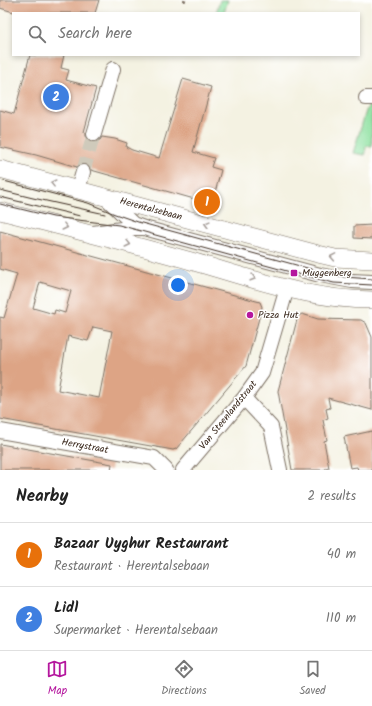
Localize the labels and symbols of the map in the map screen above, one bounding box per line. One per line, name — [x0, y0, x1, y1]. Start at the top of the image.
pin: 2 — [43, 82, 69, 112]
one-way arrow — [50, 179, 56, 187]
pin: 1 — [194, 187, 220, 217]
street label: Herentalsebaan — [118, 193, 184, 225]
one-way arrow — [204, 220, 211, 229]
one-way arrow — [62, 223, 68, 231]
one-way arrow — [125, 239, 131, 247]
one-way arrow — [330, 253, 336, 262]
place label: Muggenberg — [302, 265, 352, 281]
marker: Muggenberg — [289, 268, 299, 278]
one-way arrow — [250, 274, 256, 282]
your location — [168, 275, 188, 295]
place label: Pizza Hut — [258, 307, 299, 323]
marker: Pizza Hut — [245, 310, 255, 320]
street label: Van Steenlandstraat — [195, 377, 261, 453]
street label: Herrystraat — [60, 434, 110, 458]

